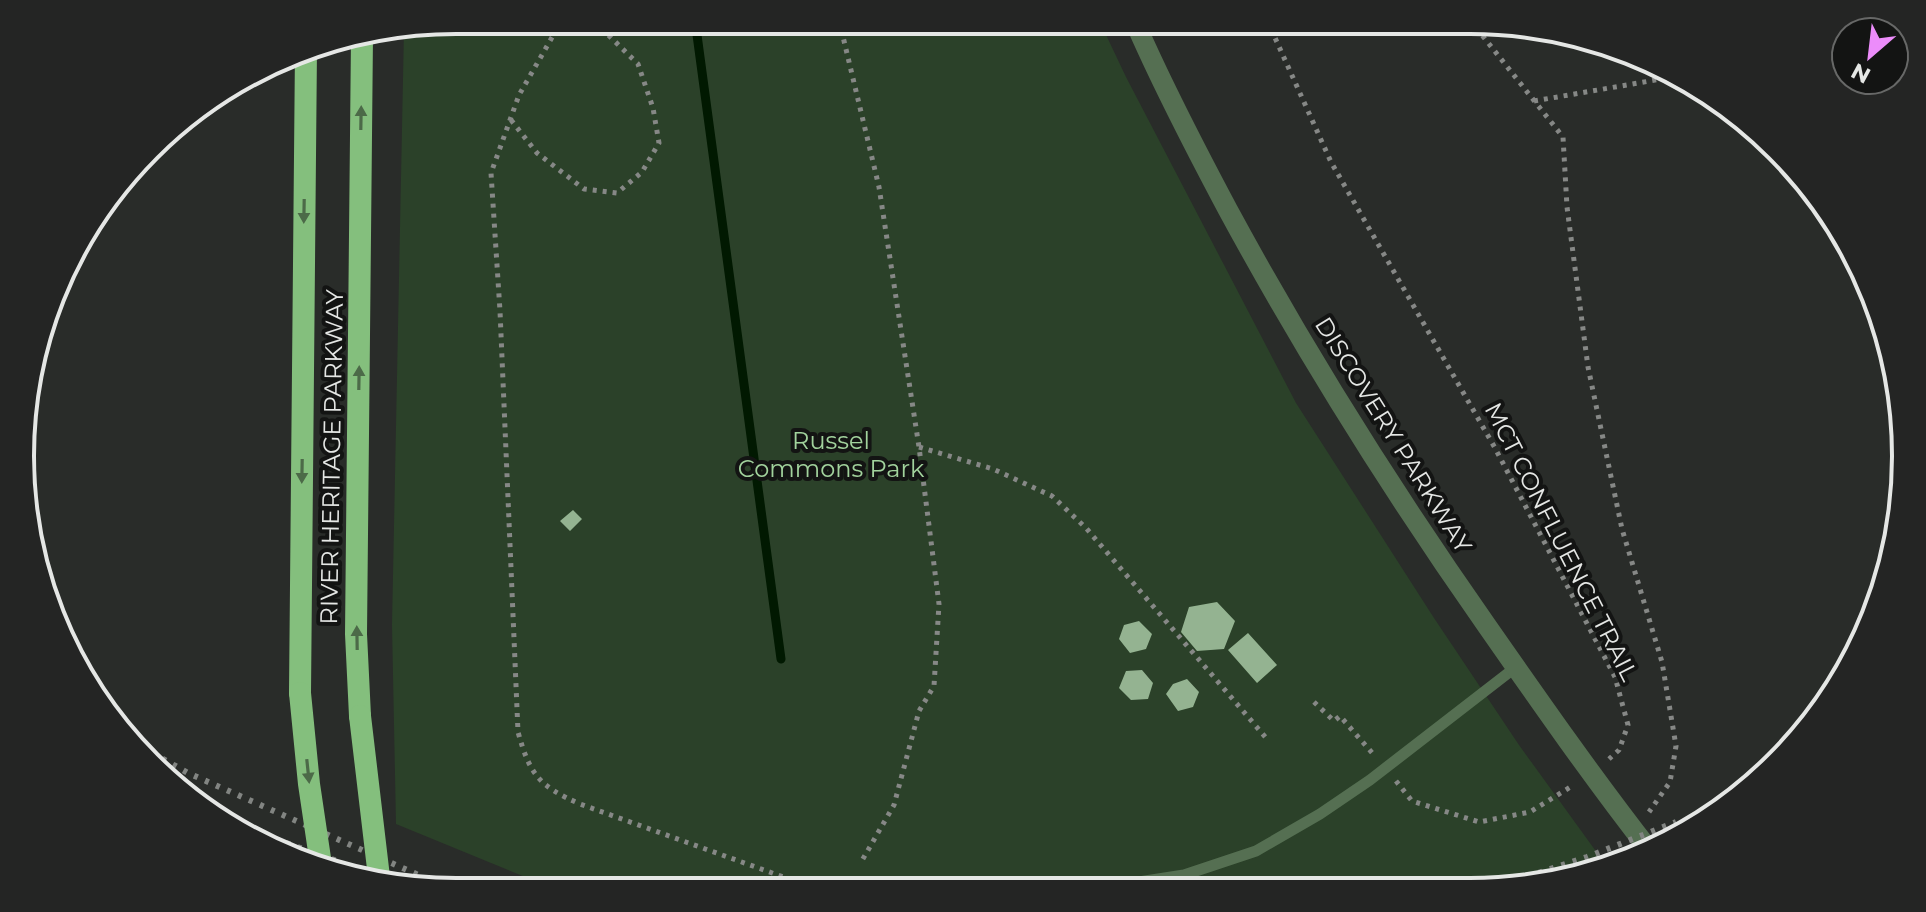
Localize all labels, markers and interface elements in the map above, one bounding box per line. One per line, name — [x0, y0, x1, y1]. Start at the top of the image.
north arrow — [1830, 16, 1910, 96]
text: N — [1847, 57, 1875, 89]
one-way arrow — [355, 105, 368, 130]
one-way arrow — [298, 199, 310, 224]
street label: RIVER HERITAGE PARKWAY — [314, 288, 349, 625]
street label: DISCOVERY PARKWAY — [1309, 311, 1478, 559]
one-way arrow — [353, 365, 365, 390]
street label: MCT CONFLUENCE TRAIL — [1479, 398, 1644, 686]
park label: Russel Commons Park — [738, 426, 925, 483]
one-way arrow — [296, 459, 308, 484]
one-way arrow — [350, 625, 363, 650]
one-way arrow — [301, 758, 314, 783]

